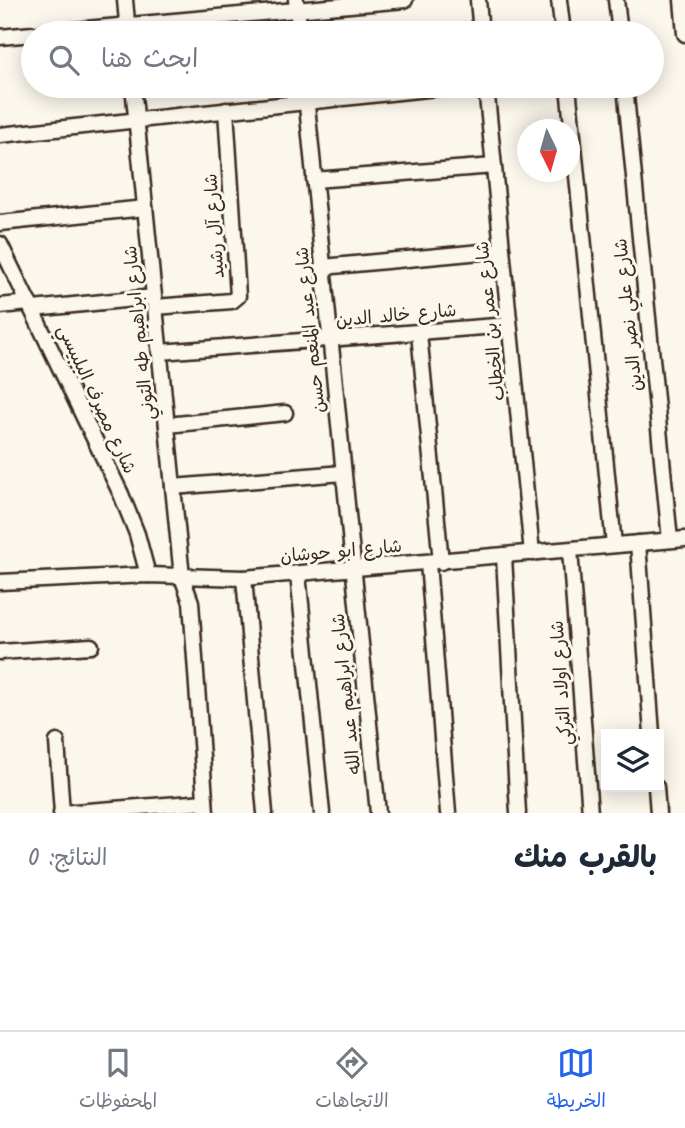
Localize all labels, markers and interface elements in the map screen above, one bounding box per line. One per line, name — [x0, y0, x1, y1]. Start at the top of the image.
search box — [21, 21, 664, 98]
text: ابحث هنا — [101, 39, 198, 81]
icon: search — [45, 41, 83, 79]
north arrow — [517, 119, 580, 182]
street label: شارع آل رشيد — [197, 172, 234, 279]
street label: شارع علي نصر الدين — [607, 237, 652, 393]
street label: شارع عمر بن الخطاب — [469, 240, 514, 402]
street label: شارع ابراهيم طه التوني — [117, 244, 164, 422]
street label: شارع عبد المنعم حسن — [288, 245, 335, 414]
street label: شارع خالد الدين — [335, 297, 458, 336]
street label: شارع مصرف البلبيسي — [48, 320, 143, 479]
street label: شارع ابو حوشان — [279, 533, 403, 572]
street label: شارع ابراهيم عبد الله — [325, 612, 370, 776]
street label: شارع اولاد التركي — [544, 620, 581, 746]
map controls — [601, 729, 664, 792]
button: layers — [601, 729, 664, 792]
text: بالقرب منك — [514, 835, 657, 883]
text: النتائج: 0 — [28, 841, 107, 877]
tab: المحفوظات — [79, 1044, 157, 1117]
tab: الاتجاهات — [315, 1044, 389, 1117]
tab: الخريطة — [547, 1044, 606, 1117]

